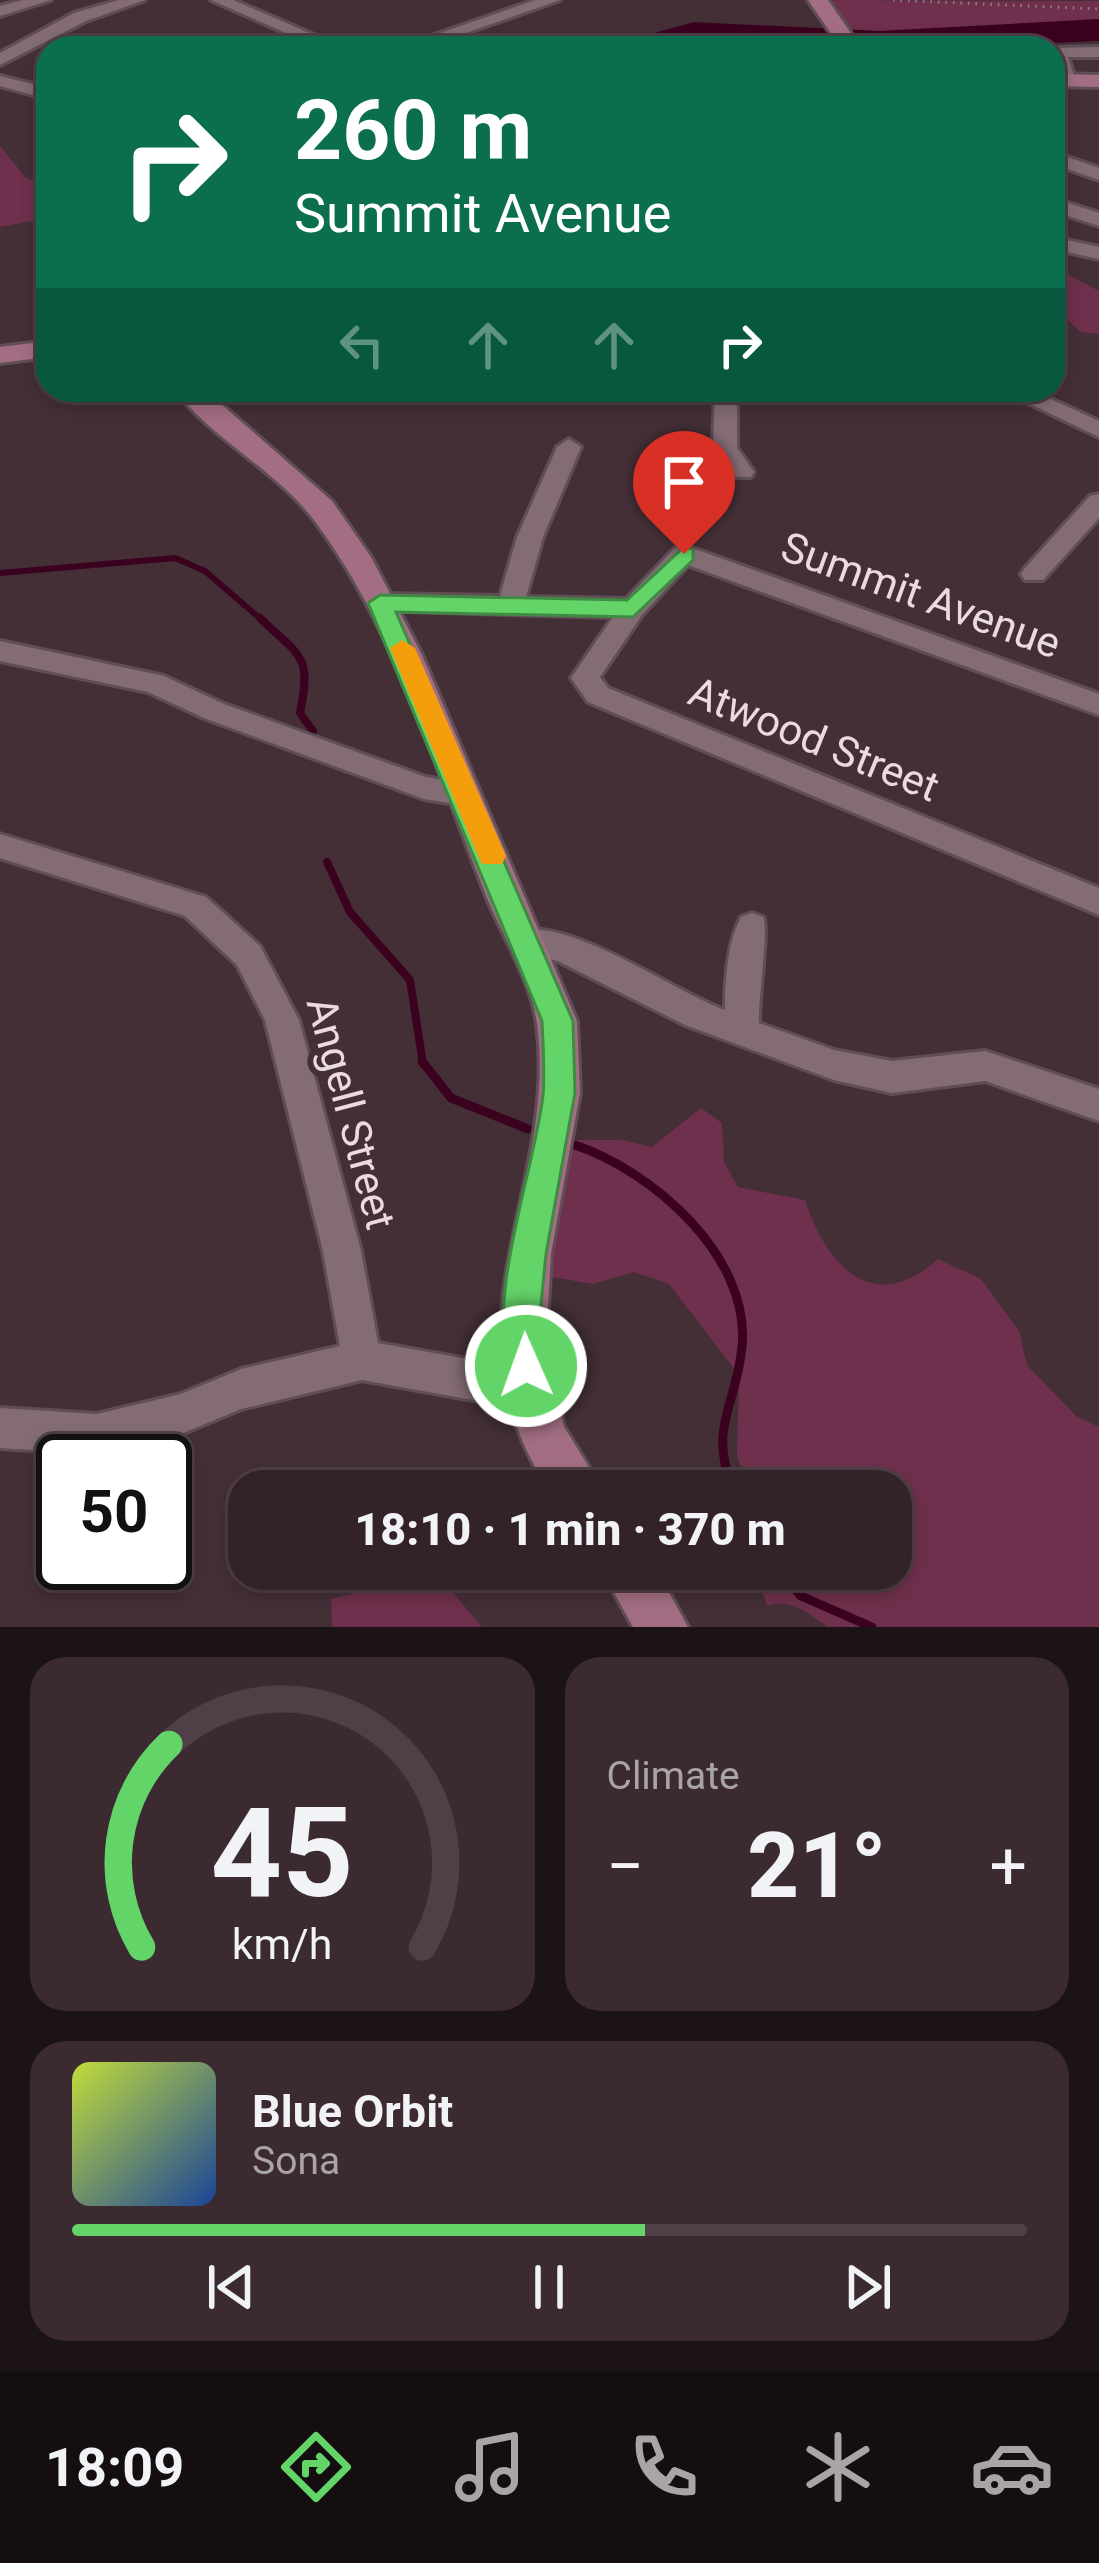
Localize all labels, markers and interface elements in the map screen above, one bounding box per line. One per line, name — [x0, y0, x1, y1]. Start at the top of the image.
text: 260 m — [294, 81, 532, 180]
icon: right — [96, 84, 252, 240]
text: Summit Avenue — [294, 182, 671, 245]
icon: left — [329, 312, 395, 378]
icon: ahead — [455, 312, 521, 378]
icon: ahead — [581, 312, 647, 378]
icon: right — [707, 312, 773, 378]
pin — [633, 431, 735, 554]
icon: arrive — [651, 449, 717, 515]
street label: Summit Avenue — [775, 522, 1067, 668]
street label: Atwood Street — [682, 667, 946, 811]
street label: Angell Street — [297, 992, 405, 1234]
position arrow — [463, 1303, 589, 1429]
speed limit sign: 50 — [36, 1434, 192, 1590]
text: 18:10 · 1 min · 370 m — [354, 1503, 786, 1556]
text: Climate — [607, 1753, 740, 1799]
text: 45 — [211, 1780, 354, 1926]
text: 21° — [747, 1814, 887, 1919]
text: − — [607, 1828, 644, 1905]
text: + — [990, 1828, 1027, 1905]
text: km/h — [232, 1919, 333, 1969]
text: Blue Orbit — [252, 2085, 453, 2138]
text: Sona — [252, 2138, 340, 2184]
icon: previous — [198, 2254, 264, 2320]
icon: pause — [516, 2254, 582, 2320]
icon: next — [835, 2254, 901, 2320]
icon: directions — [274, 2425, 358, 2509]
icon: music — [448, 2425, 532, 2509]
icon: phone — [622, 2425, 706, 2509]
icon: climate — [796, 2425, 880, 2509]
icon: car — [970, 2425, 1054, 2509]
text: 18:09 — [45, 2436, 184, 2499]

